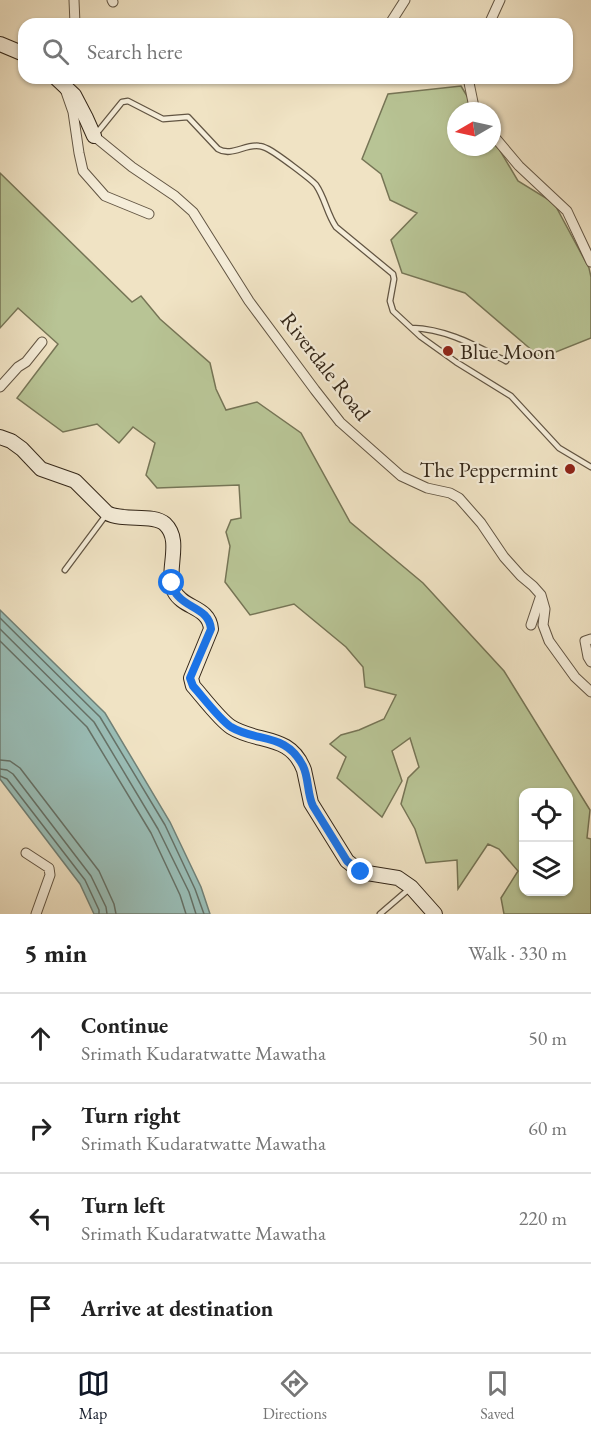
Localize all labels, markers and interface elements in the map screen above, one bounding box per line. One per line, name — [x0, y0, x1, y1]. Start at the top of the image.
search box — [18, 18, 573, 84]
icon: search — [39, 35, 72, 68]
text: Search here — [87, 37, 182, 66]
north arrow — [447, 102, 501, 156]
street label: Riverdale Road — [274, 306, 378, 427]
place label: Blue Moon — [460, 337, 556, 366]
marker: Blue Moon — [441, 344, 455, 358]
place label: The Peppermint — [420, 455, 558, 484]
marker: The Peppermint — [563, 462, 577, 476]
route start — [158, 569, 184, 595]
map controls — [519, 788, 573, 896]
button: locate — [519, 788, 573, 842]
button: layers — [519, 842, 573, 896]
route end — [347, 858, 373, 884]
text: 5 min — [24, 936, 87, 970]
text: Walk · 330 m — [468, 940, 567, 966]
text: Continue — [81, 1011, 168, 1040]
icon: ahead — [24, 1022, 57, 1055]
text: 50 m — [528, 1025, 567, 1051]
text: Srimath Kudaratwatte Mawatha — [81, 1040, 326, 1066]
text: Turn right — [81, 1101, 180, 1130]
icon: right — [24, 1112, 57, 1145]
text: 60 m — [528, 1115, 567, 1141]
text: Srimath Kudaratwatte Mawatha — [81, 1130, 326, 1156]
text: Turn left — [81, 1191, 165, 1220]
icon: left — [24, 1202, 57, 1235]
text: 220 m — [519, 1205, 567, 1231]
text: Srimath Kudaratwatte Mawatha — [81, 1220, 326, 1246]
icon: arrive — [24, 1292, 57, 1325]
text: Arrive at destination — [81, 1294, 273, 1323]
tab: Map — [77, 1367, 110, 1424]
tab: Directions — [263, 1367, 327, 1424]
tab: Saved — [480, 1367, 514, 1424]

